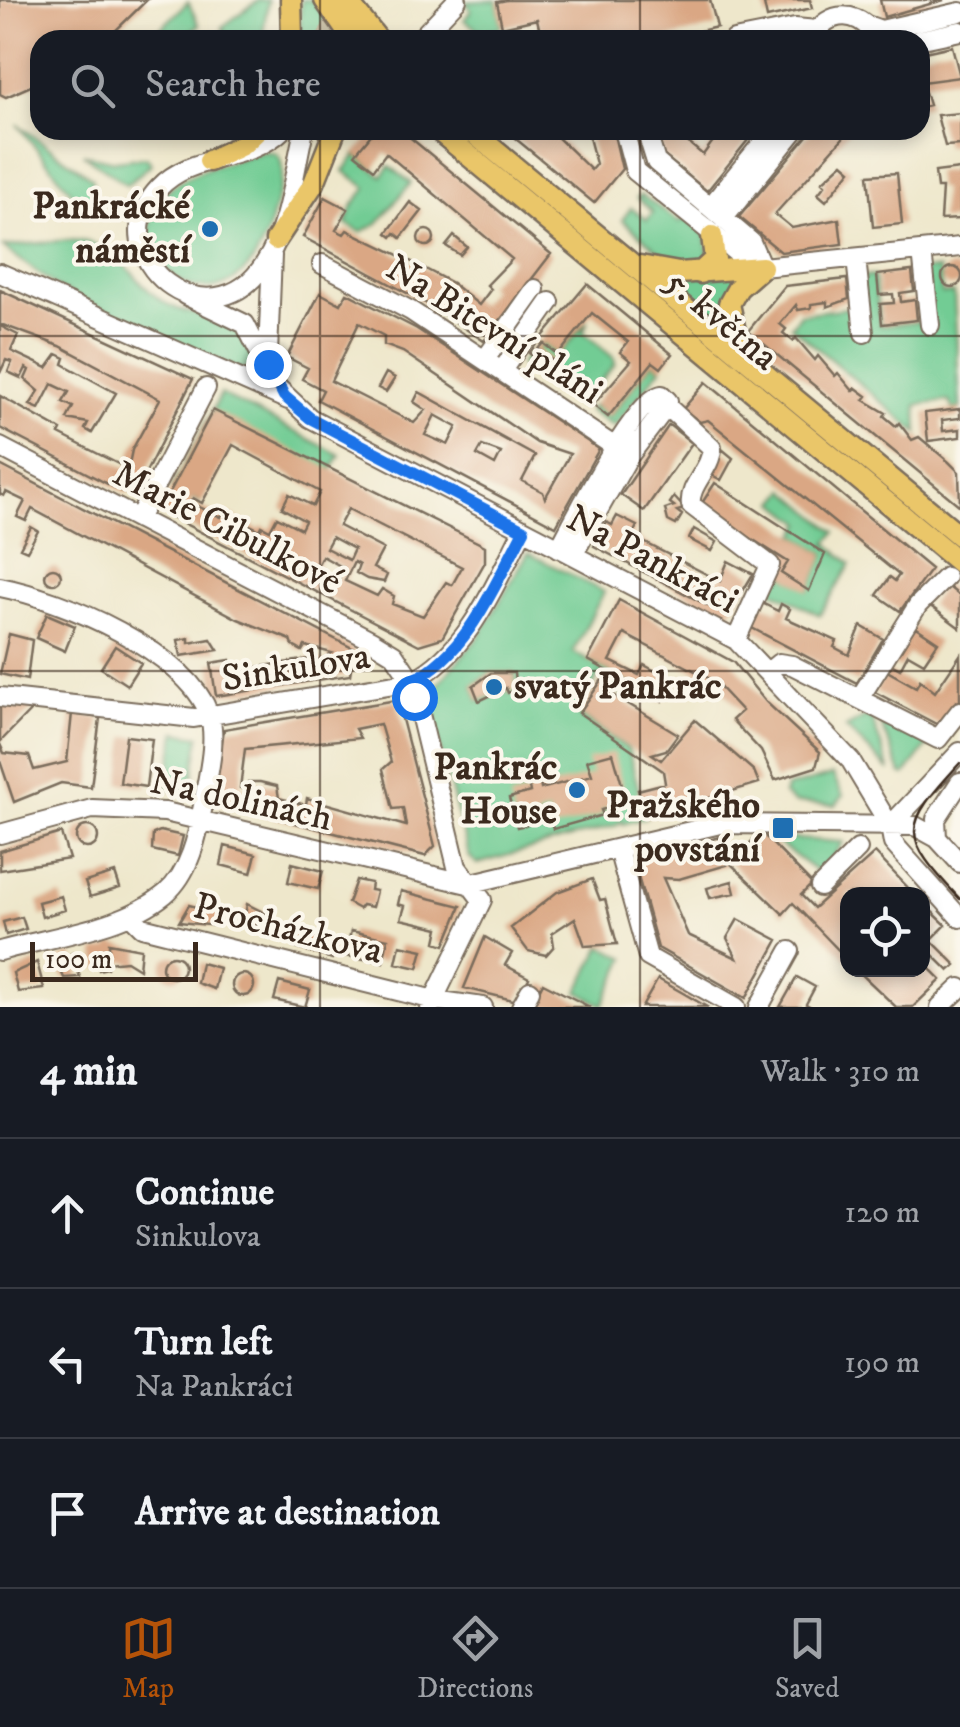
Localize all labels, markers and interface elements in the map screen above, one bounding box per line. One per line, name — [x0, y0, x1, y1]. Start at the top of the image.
search box — [30, 30, 930, 140]
icon: search — [65, 58, 120, 113]
text: Search here — [145, 61, 321, 109]
place label: Pankrácké náměstí — [32, 183, 192, 275]
marker: Pankrácké náměstí — [199, 218, 221, 240]
street label: Na Bitevní pláni — [377, 244, 611, 416]
street label: 5. května — [654, 258, 788, 382]
route end — [246, 342, 292, 388]
street label: Marie Cibulkové — [105, 450, 350, 606]
street label: Na Pankráci — [558, 495, 746, 625]
street label: Sinkulova — [219, 633, 373, 703]
place label: svatý Pankrác — [514, 663, 721, 711]
route start — [392, 675, 438, 721]
marker: svatý Pankrác — [483, 676, 505, 698]
place label: Pankrác House — [433, 744, 557, 836]
street label: Na dolinách — [145, 757, 337, 843]
marker: Pankrác House — [566, 779, 588, 801]
place label: Pražského povstání — [606, 782, 762, 874]
marker: Pražského povstání — [770, 815, 796, 841]
street label: Procházkova — [188, 882, 388, 976]
map controls — [840, 887, 930, 977]
button: locate — [840, 887, 930, 977]
scale bar — [30, 937, 198, 981]
text: 100 m — [45, 942, 112, 977]
text: 4 min — [40, 1046, 138, 1098]
text: Walk · 310 m — [760, 1052, 920, 1092]
text: Continue — [135, 1169, 274, 1217]
icon: ahead — [40, 1186, 95, 1241]
text: 120 m — [844, 1193, 920, 1233]
text: Sinkulova — [135, 1217, 261, 1257]
text: Turn left — [135, 1319, 273, 1367]
icon: left — [40, 1336, 95, 1391]
text: 190 m — [844, 1343, 920, 1383]
text: Na Pankráci — [135, 1367, 293, 1407]
icon: arrive — [40, 1486, 95, 1541]
text: Arrive at destination — [135, 1489, 440, 1537]
tab: Map — [121, 1611, 176, 1706]
tab: Directions — [417, 1611, 533, 1706]
tab: Saved — [775, 1611, 839, 1706]

